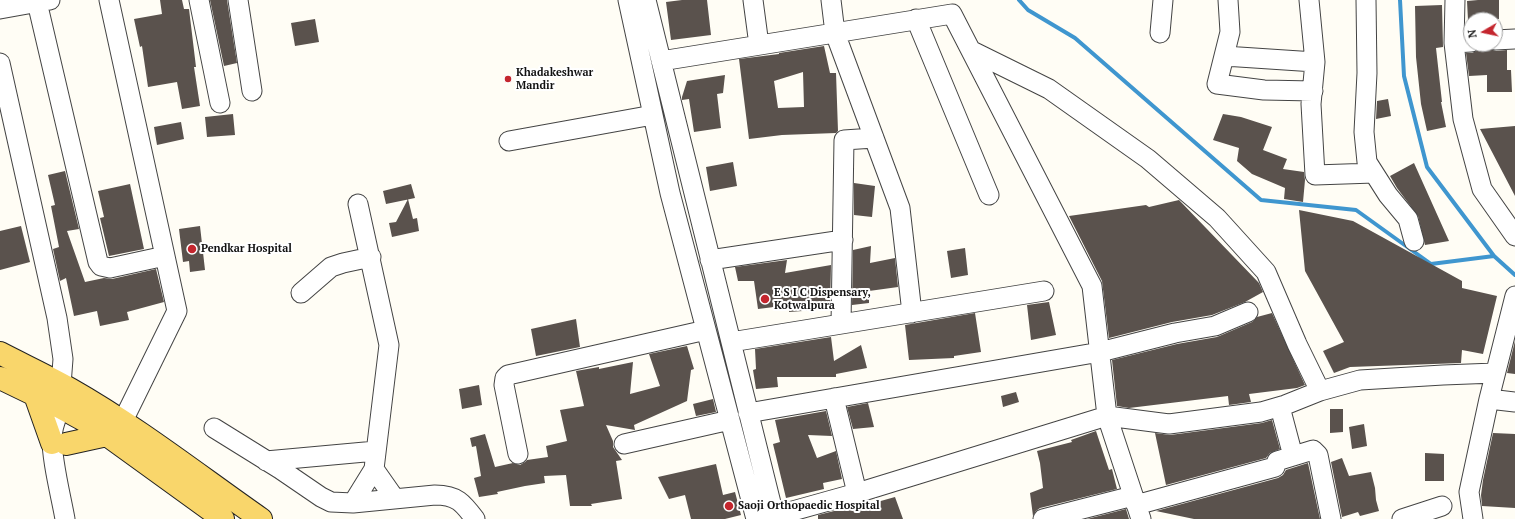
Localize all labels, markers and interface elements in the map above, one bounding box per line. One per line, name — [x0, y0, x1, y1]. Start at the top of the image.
north arrow — [1463, 12, 1503, 52]
text: N — [1465, 29, 1480, 39]
place label: Khadakeshwar Mandir — [516, 66, 593, 92]
marker: Khadakeshwar Mandir — [503, 74, 513, 84]
place label: Pendkar Hospital — [201, 242, 292, 256]
marker: Pendkar Hospital — [186, 243, 198, 255]
place label: E S I C Dispensary, Kotwalpura — [774, 286, 871, 312]
marker: E S I C Dispensary, Kotwalpura — [759, 293, 771, 305]
place label: Saoji Orthopaedic Hospital — [738, 499, 880, 513]
marker: Saoji Orthopaedic Hospital — [723, 500, 735, 512]

